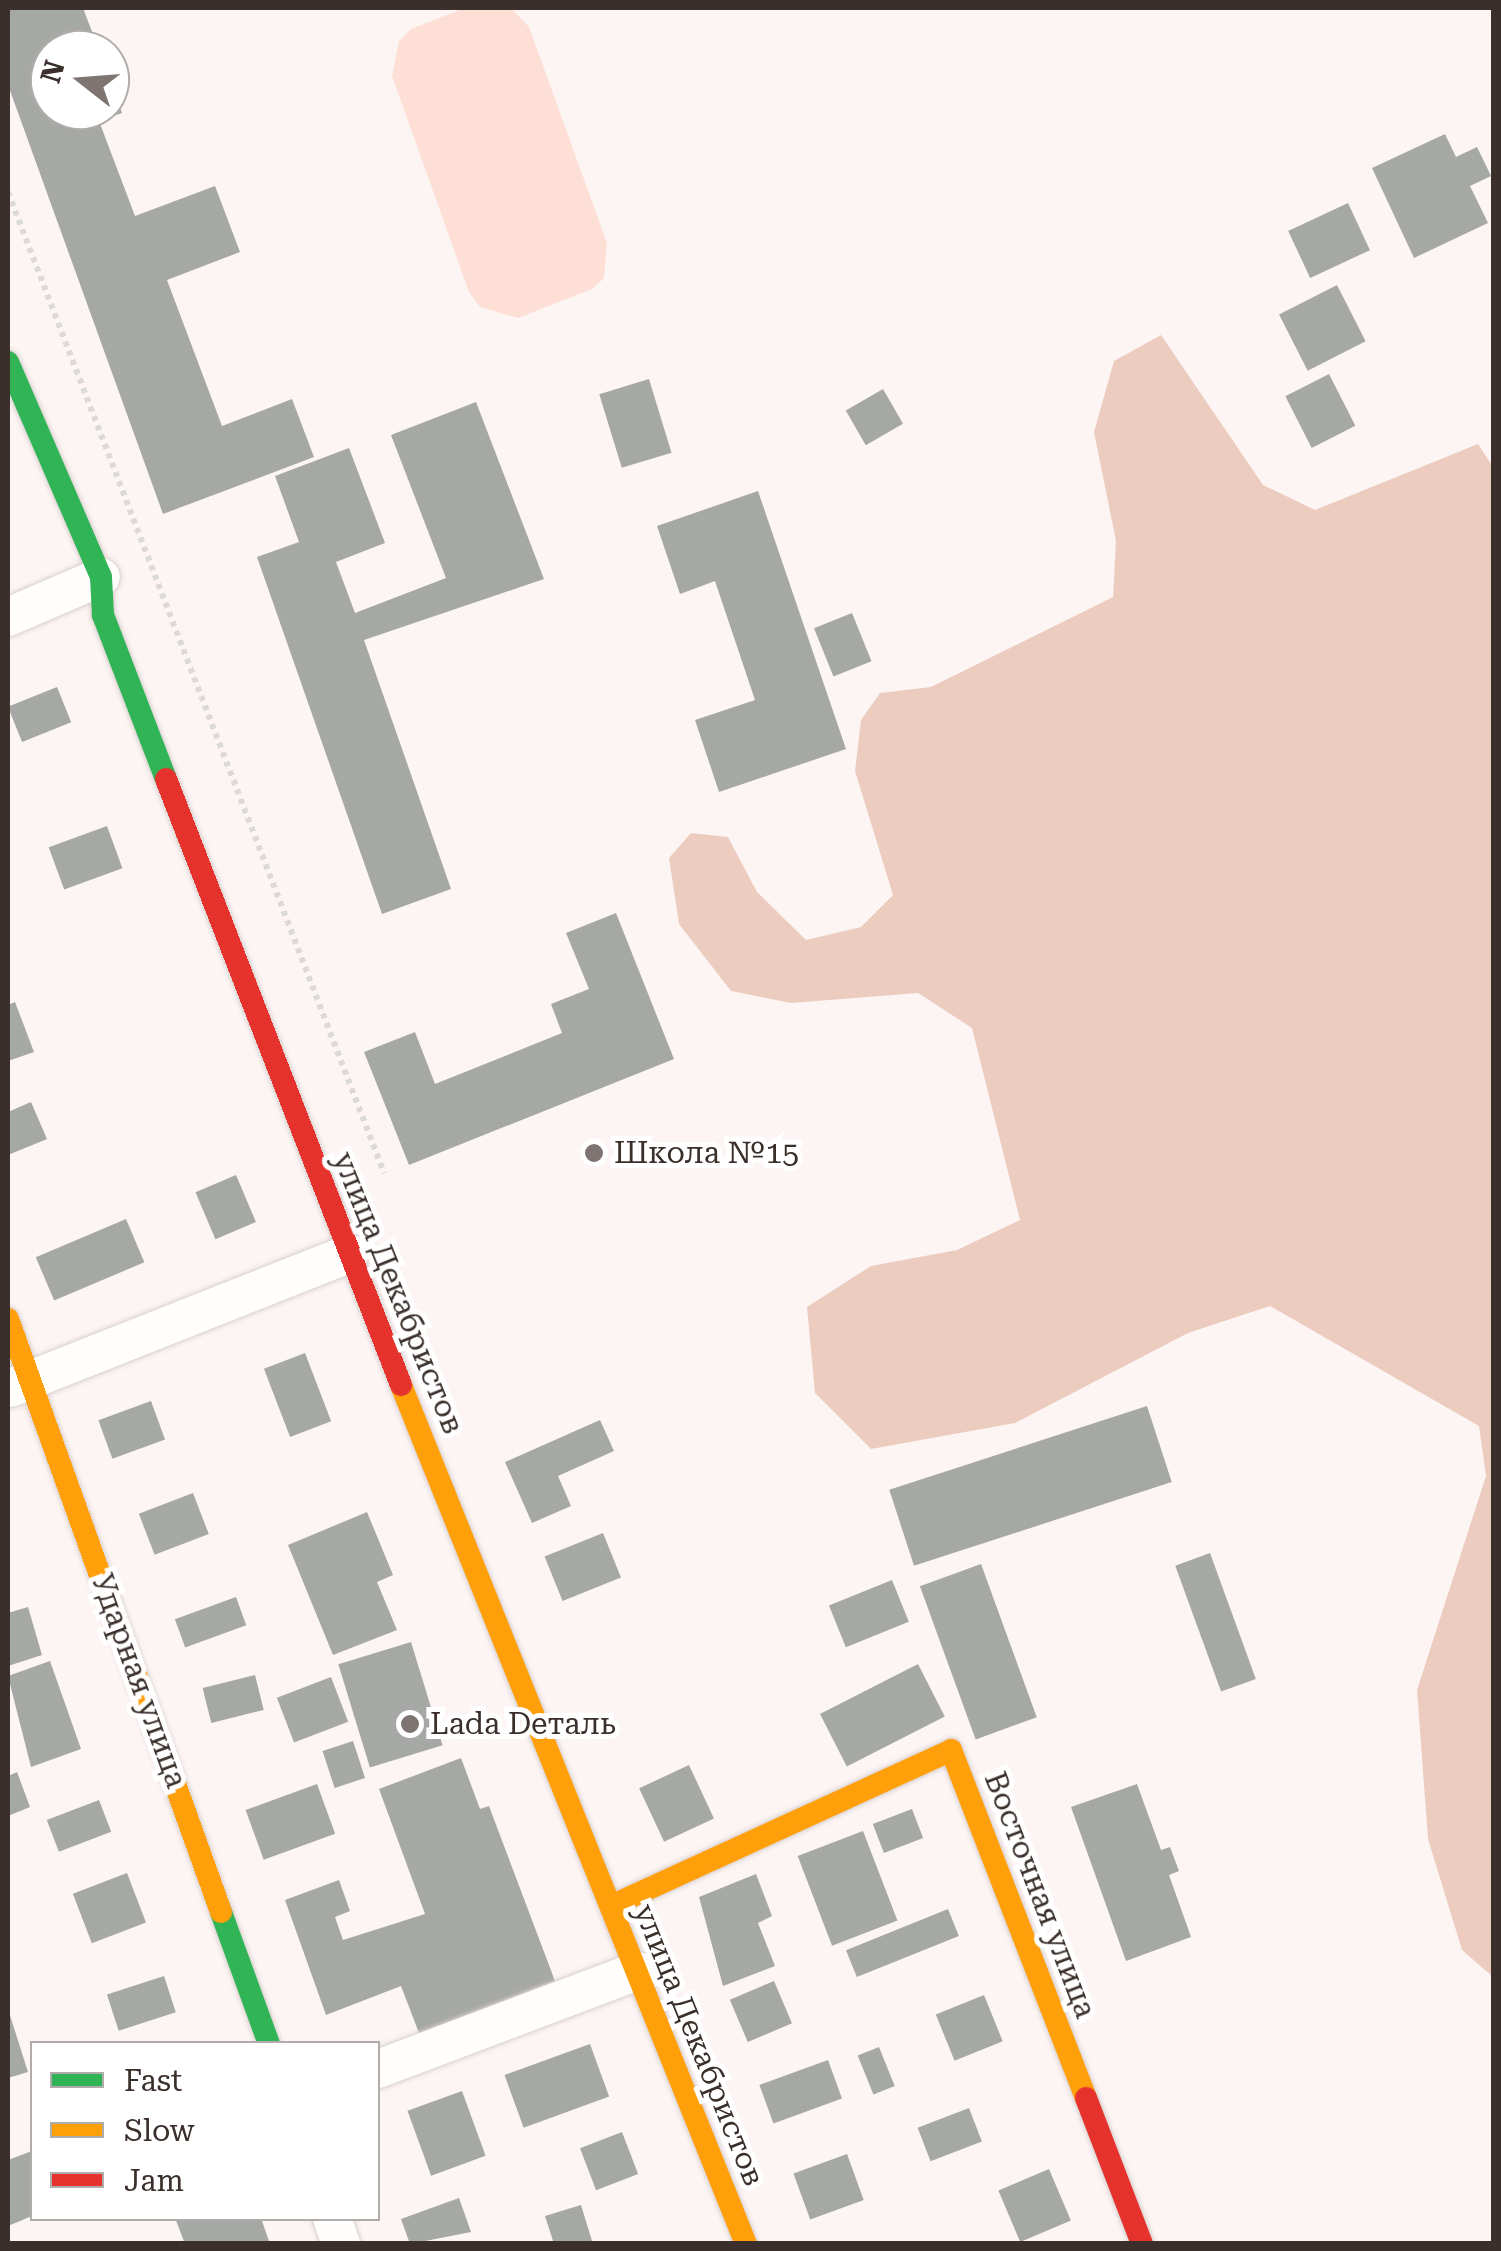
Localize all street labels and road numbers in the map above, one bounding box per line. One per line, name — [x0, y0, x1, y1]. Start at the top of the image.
street label: улица Декабристов — [325, 1147, 471, 1439]
street label: Ударная улица — [84, 1569, 194, 1793]
street label: Восточная улица — [977, 1767, 1103, 2023]
street label: улица Декабристов — [626, 1899, 772, 2191]

